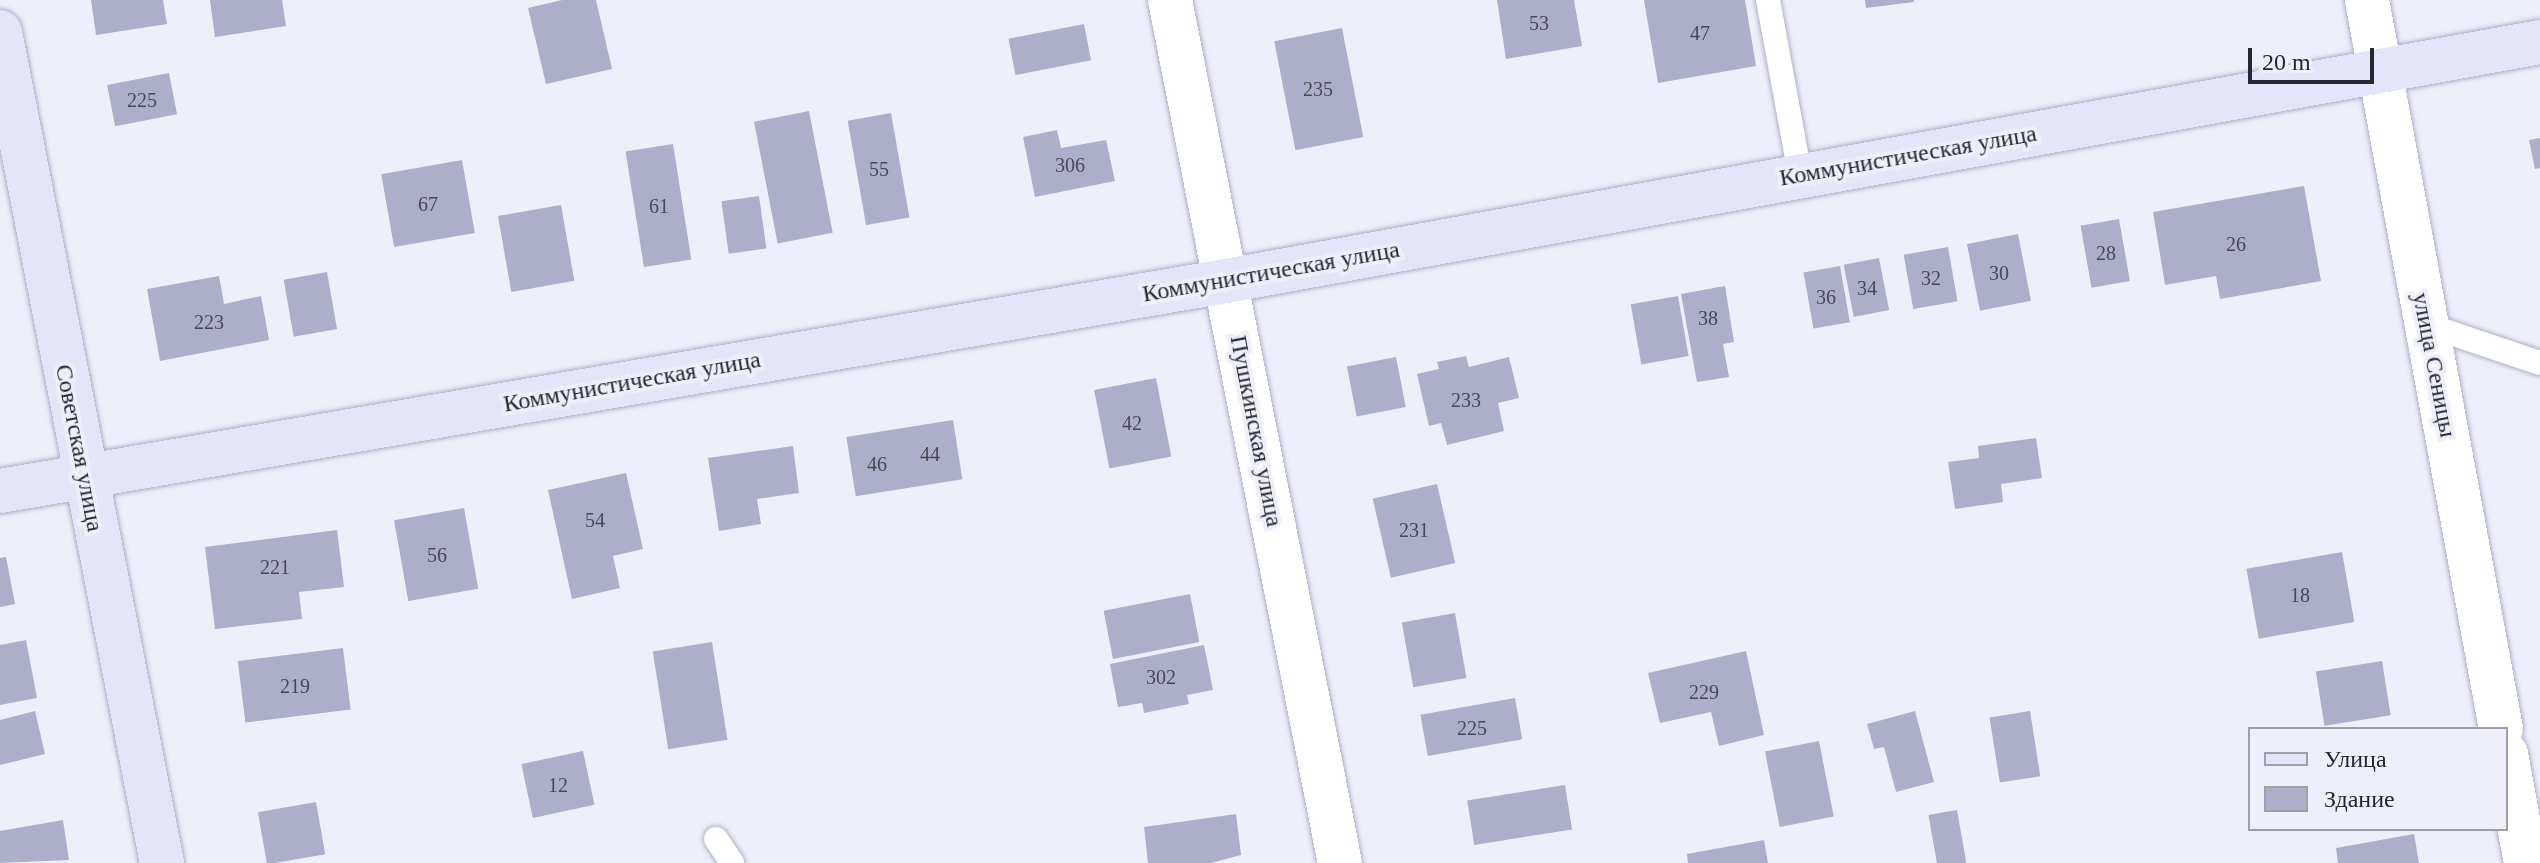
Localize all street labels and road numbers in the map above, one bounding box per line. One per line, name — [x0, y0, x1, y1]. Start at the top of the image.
street label: Коммунистическая улица — [1777, 119, 2039, 193]
street label: Коммунистическая улица — [1140, 235, 1402, 309]
street label: улица Сеницы — [2406, 290, 2462, 440]
street label: Пушкинская улица — [1223, 333, 1289, 529]
street label: Коммунистическая улица — [501, 345, 763, 419]
street label: Советская улица — [49, 362, 109, 534]

